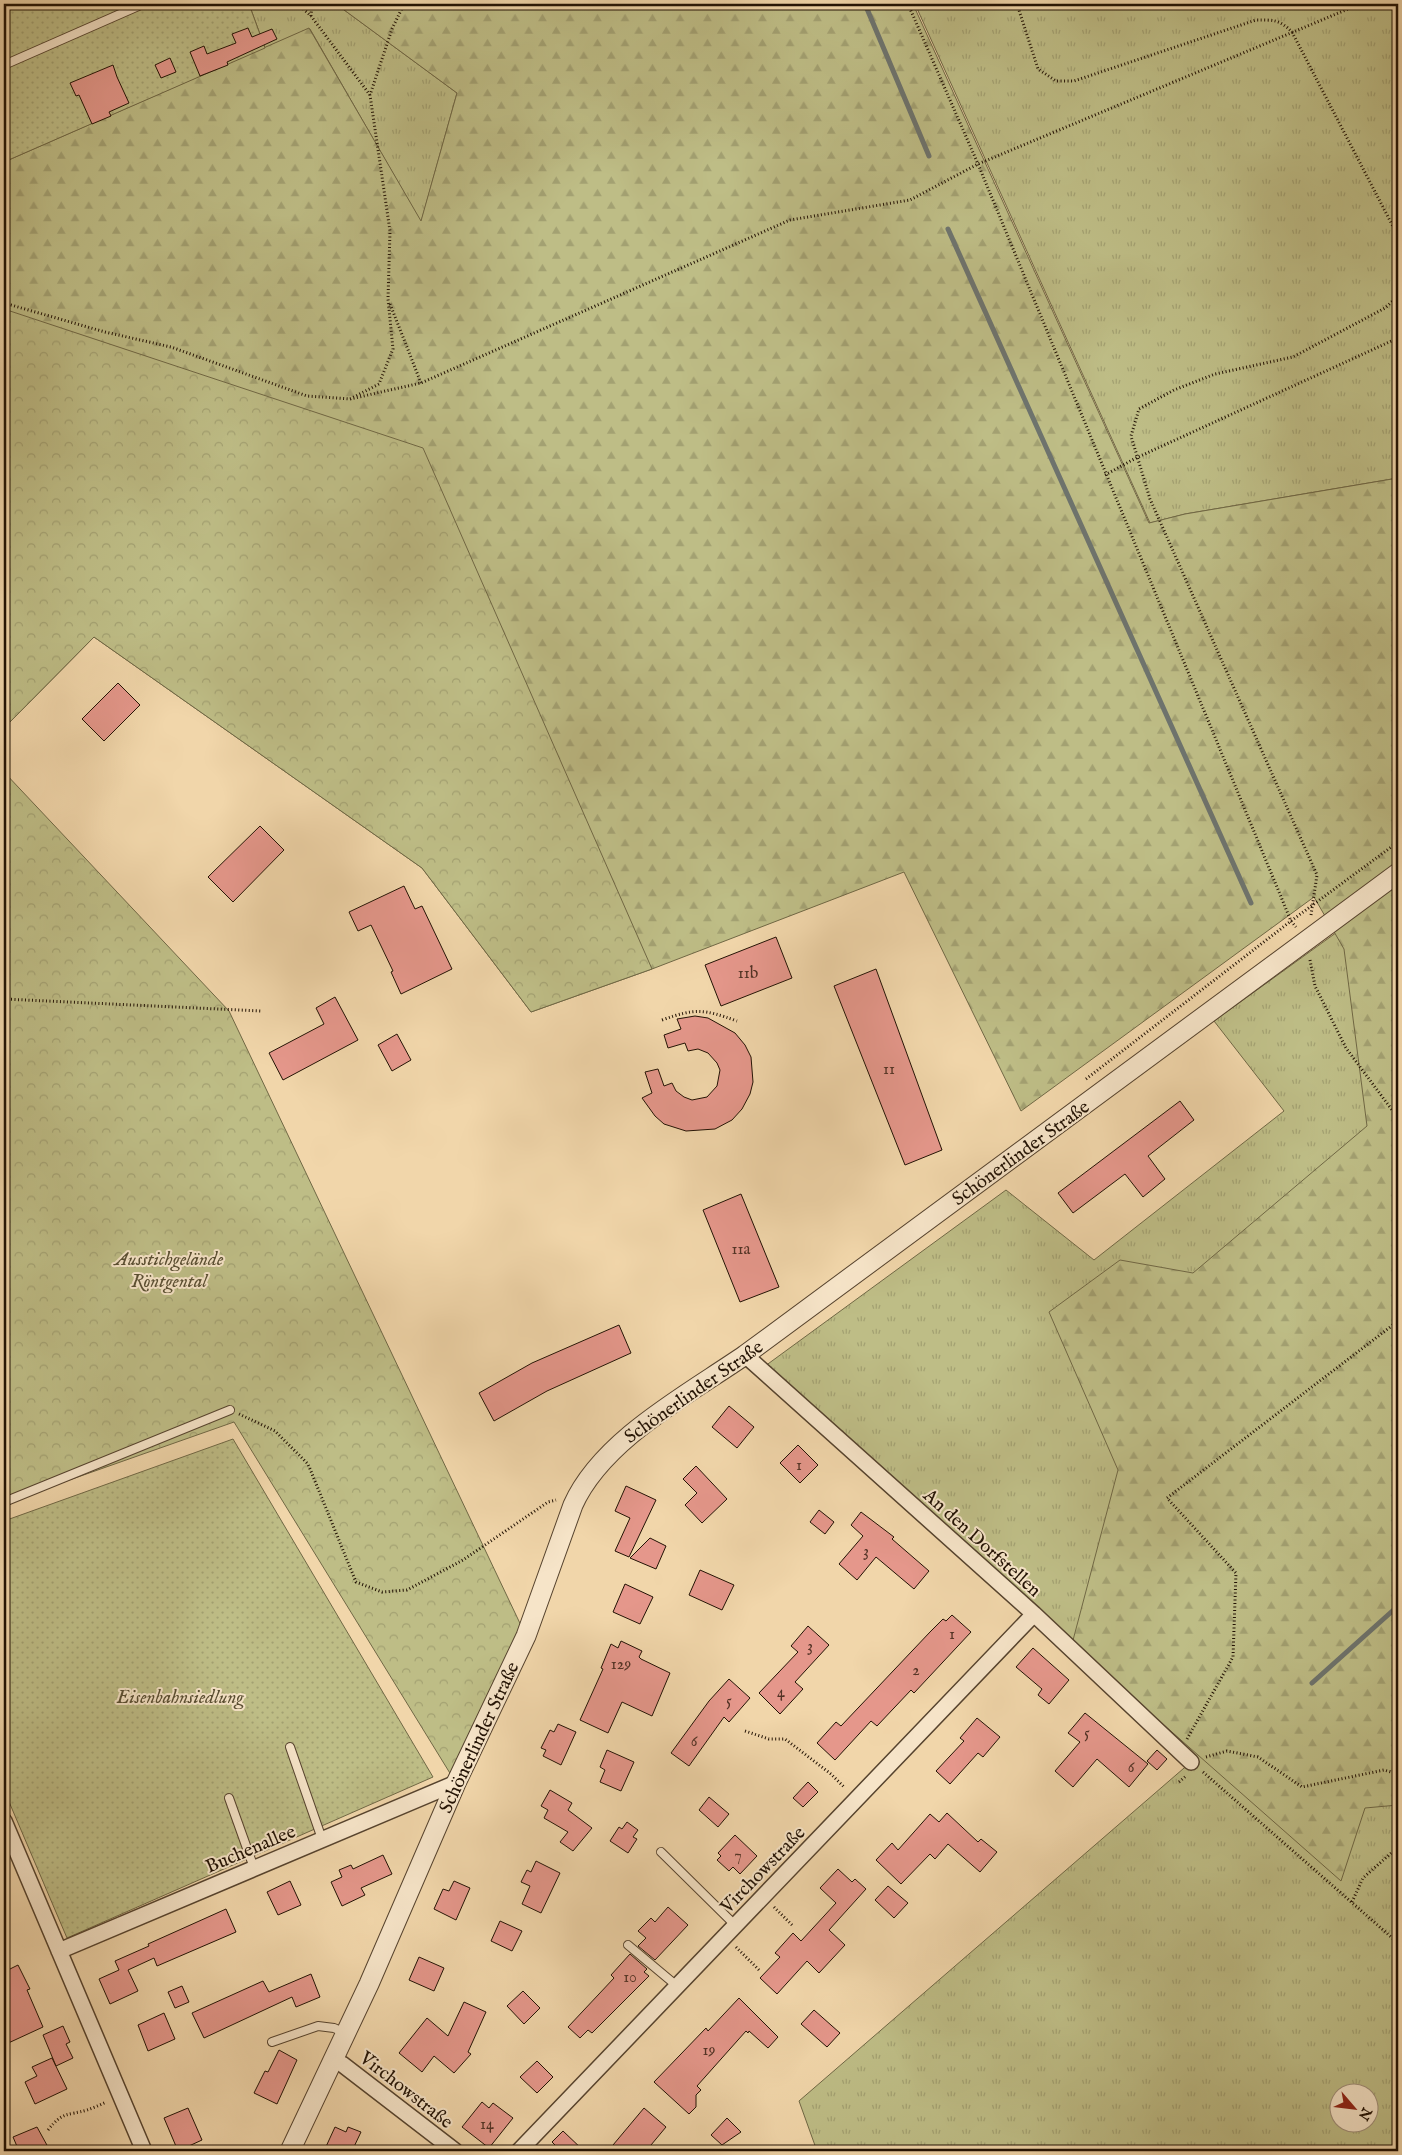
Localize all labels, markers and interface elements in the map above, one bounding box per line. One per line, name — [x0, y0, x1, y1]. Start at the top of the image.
house number: 11b — [738, 964, 759, 984]
house number: 11 — [883, 1060, 895, 1080]
street label: Schönerlinder Straße — [948, 1095, 1095, 1212]
house number: 11a — [732, 1240, 751, 1260]
park label: Ausstichgelände Röntgental — [113, 1248, 224, 1294]
street label: Schönerlinder Straße — [620, 1336, 769, 1450]
house number: 1 — [796, 1456, 802, 1476]
street label: An den Dorfstellen — [917, 1484, 1046, 1603]
house number: 3 — [863, 1542, 869, 1562]
house number: 1 — [949, 1625, 955, 1645]
house number: 3 — [807, 1637, 813, 1657]
house number: 129 — [611, 1655, 631, 1675]
street label: Schönerlinder Straße — [434, 1658, 526, 1817]
house number: 2 — [912, 1661, 920, 1681]
house number: 4 — [777, 1683, 785, 1703]
park label: Eisenbahnsiedlung — [116, 1686, 244, 1710]
house number: 5 — [726, 1692, 732, 1712]
house number: 5 — [1084, 1724, 1090, 1744]
house number: 6 — [691, 1732, 698, 1752]
house number: 6 — [1128, 1758, 1135, 1778]
street label: Buchenallee — [202, 1820, 300, 1880]
street label: Virchowstraße — [715, 1822, 811, 1920]
house number: 7 — [734, 1846, 742, 1866]
house number: 10 — [623, 1968, 637, 1988]
house number: 19 — [703, 2041, 715, 2061]
street label: Virchowstraße — [353, 2046, 458, 2135]
north arrow — [1330, 2082, 1380, 2132]
text: N — [1354, 2103, 1376, 2123]
house number: 14 — [480, 2115, 494, 2135]

